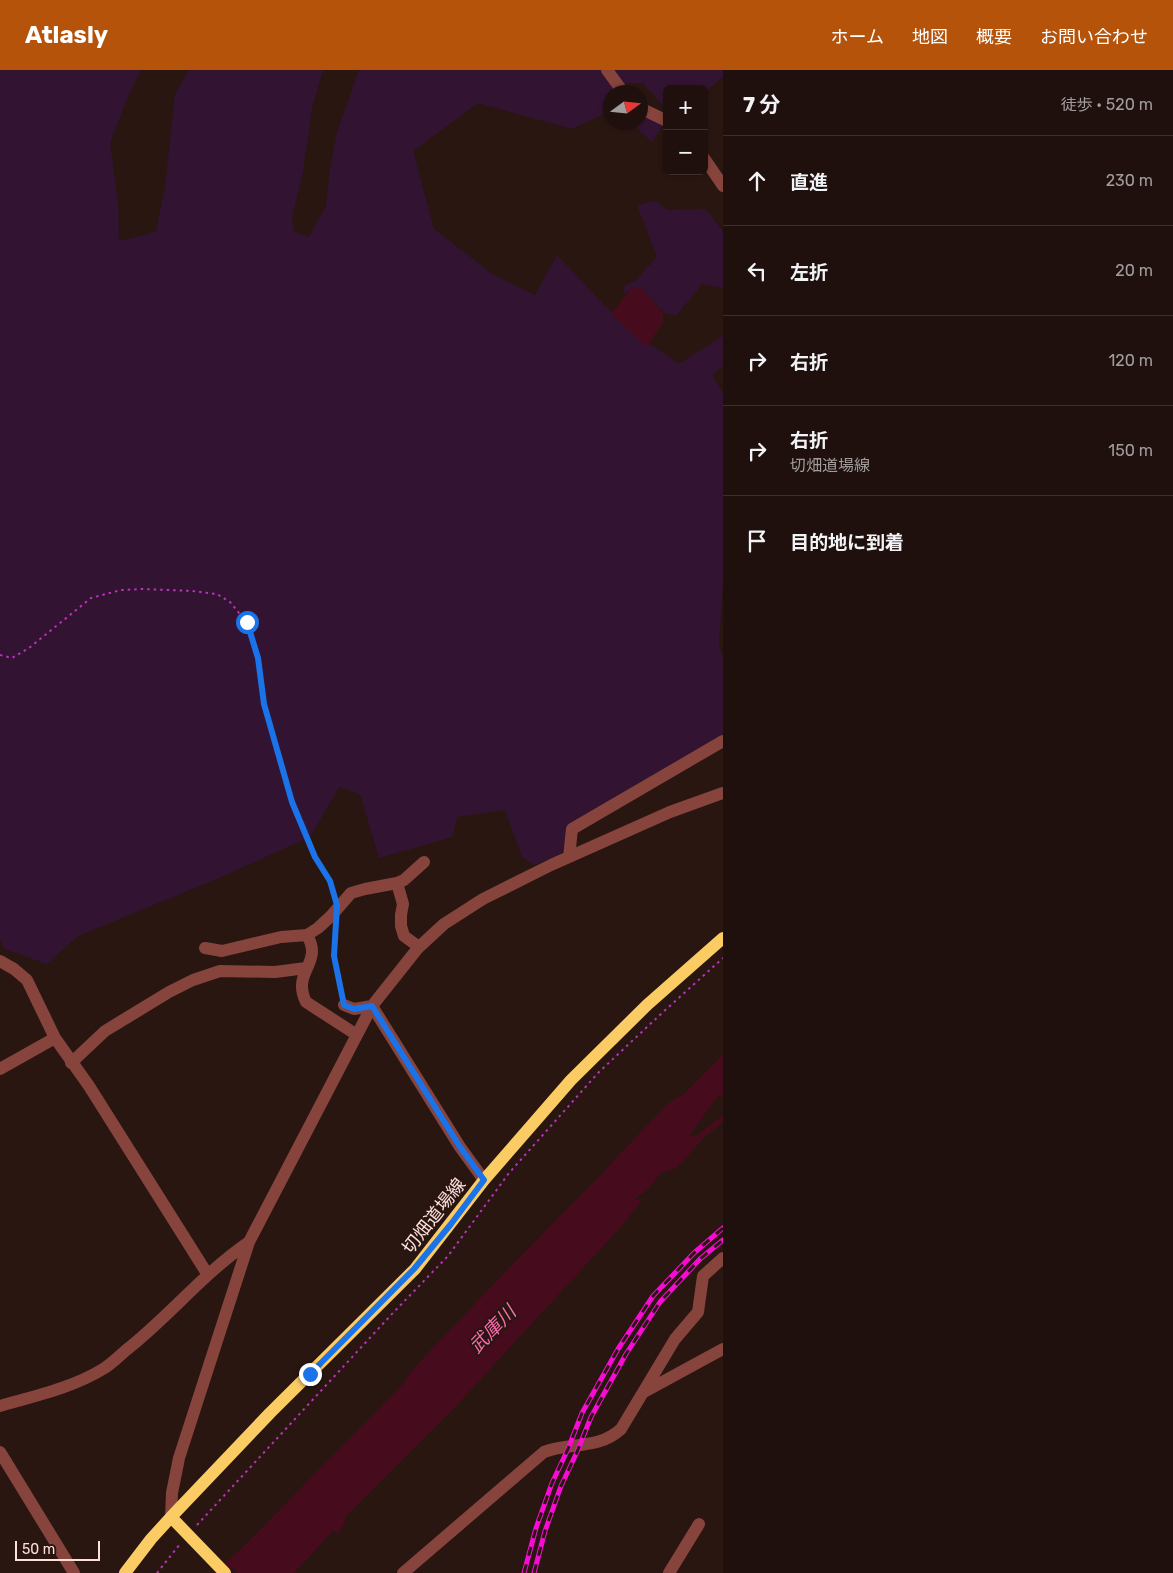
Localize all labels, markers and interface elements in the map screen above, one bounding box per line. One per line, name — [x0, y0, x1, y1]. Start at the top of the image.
text: Atlasly — [25, 21, 108, 49]
text: ホーム — [831, 26, 884, 48]
text: 地図 — [912, 26, 948, 48]
text: 概要 — [976, 26, 1012, 48]
text: お問い合わせ — [1040, 26, 1148, 48]
north arrow — [603, 85, 648, 130]
map controls — [663, 85, 708, 175]
button: + — [663, 85, 708, 130]
text: 7 分 — [743, 92, 781, 117]
text: 徒歩 · 520 m — [1061, 95, 1153, 114]
button: − — [663, 130, 708, 175]
icon: ahead — [743, 167, 771, 195]
text: 直進 — [790, 171, 828, 194]
text: 230 m — [1106, 171, 1153, 190]
icon: left — [743, 257, 771, 285]
text: 左折 — [790, 261, 828, 284]
text: 20 m — [1115, 261, 1153, 280]
icon: right — [743, 347, 771, 375]
text: 右折 — [790, 351, 828, 374]
text: 120 m — [1108, 351, 1153, 370]
text: 右折 — [790, 429, 828, 452]
icon: right — [743, 437, 771, 465]
text: 150 m — [1108, 441, 1153, 460]
text: 切畑道場線 — [790, 456, 870, 475]
icon: arrive — [743, 527, 771, 555]
text: 目的地に到着 — [790, 531, 904, 554]
route start — [236, 611, 259, 634]
street label: 切畑道場線 — [398, 1174, 470, 1258]
water label: 武庫川 — [464, 1299, 522, 1358]
route end — [299, 1363, 322, 1386]
scale bar — [15, 1538, 100, 1561]
text: 50 m — [22, 1541, 55, 1558]

